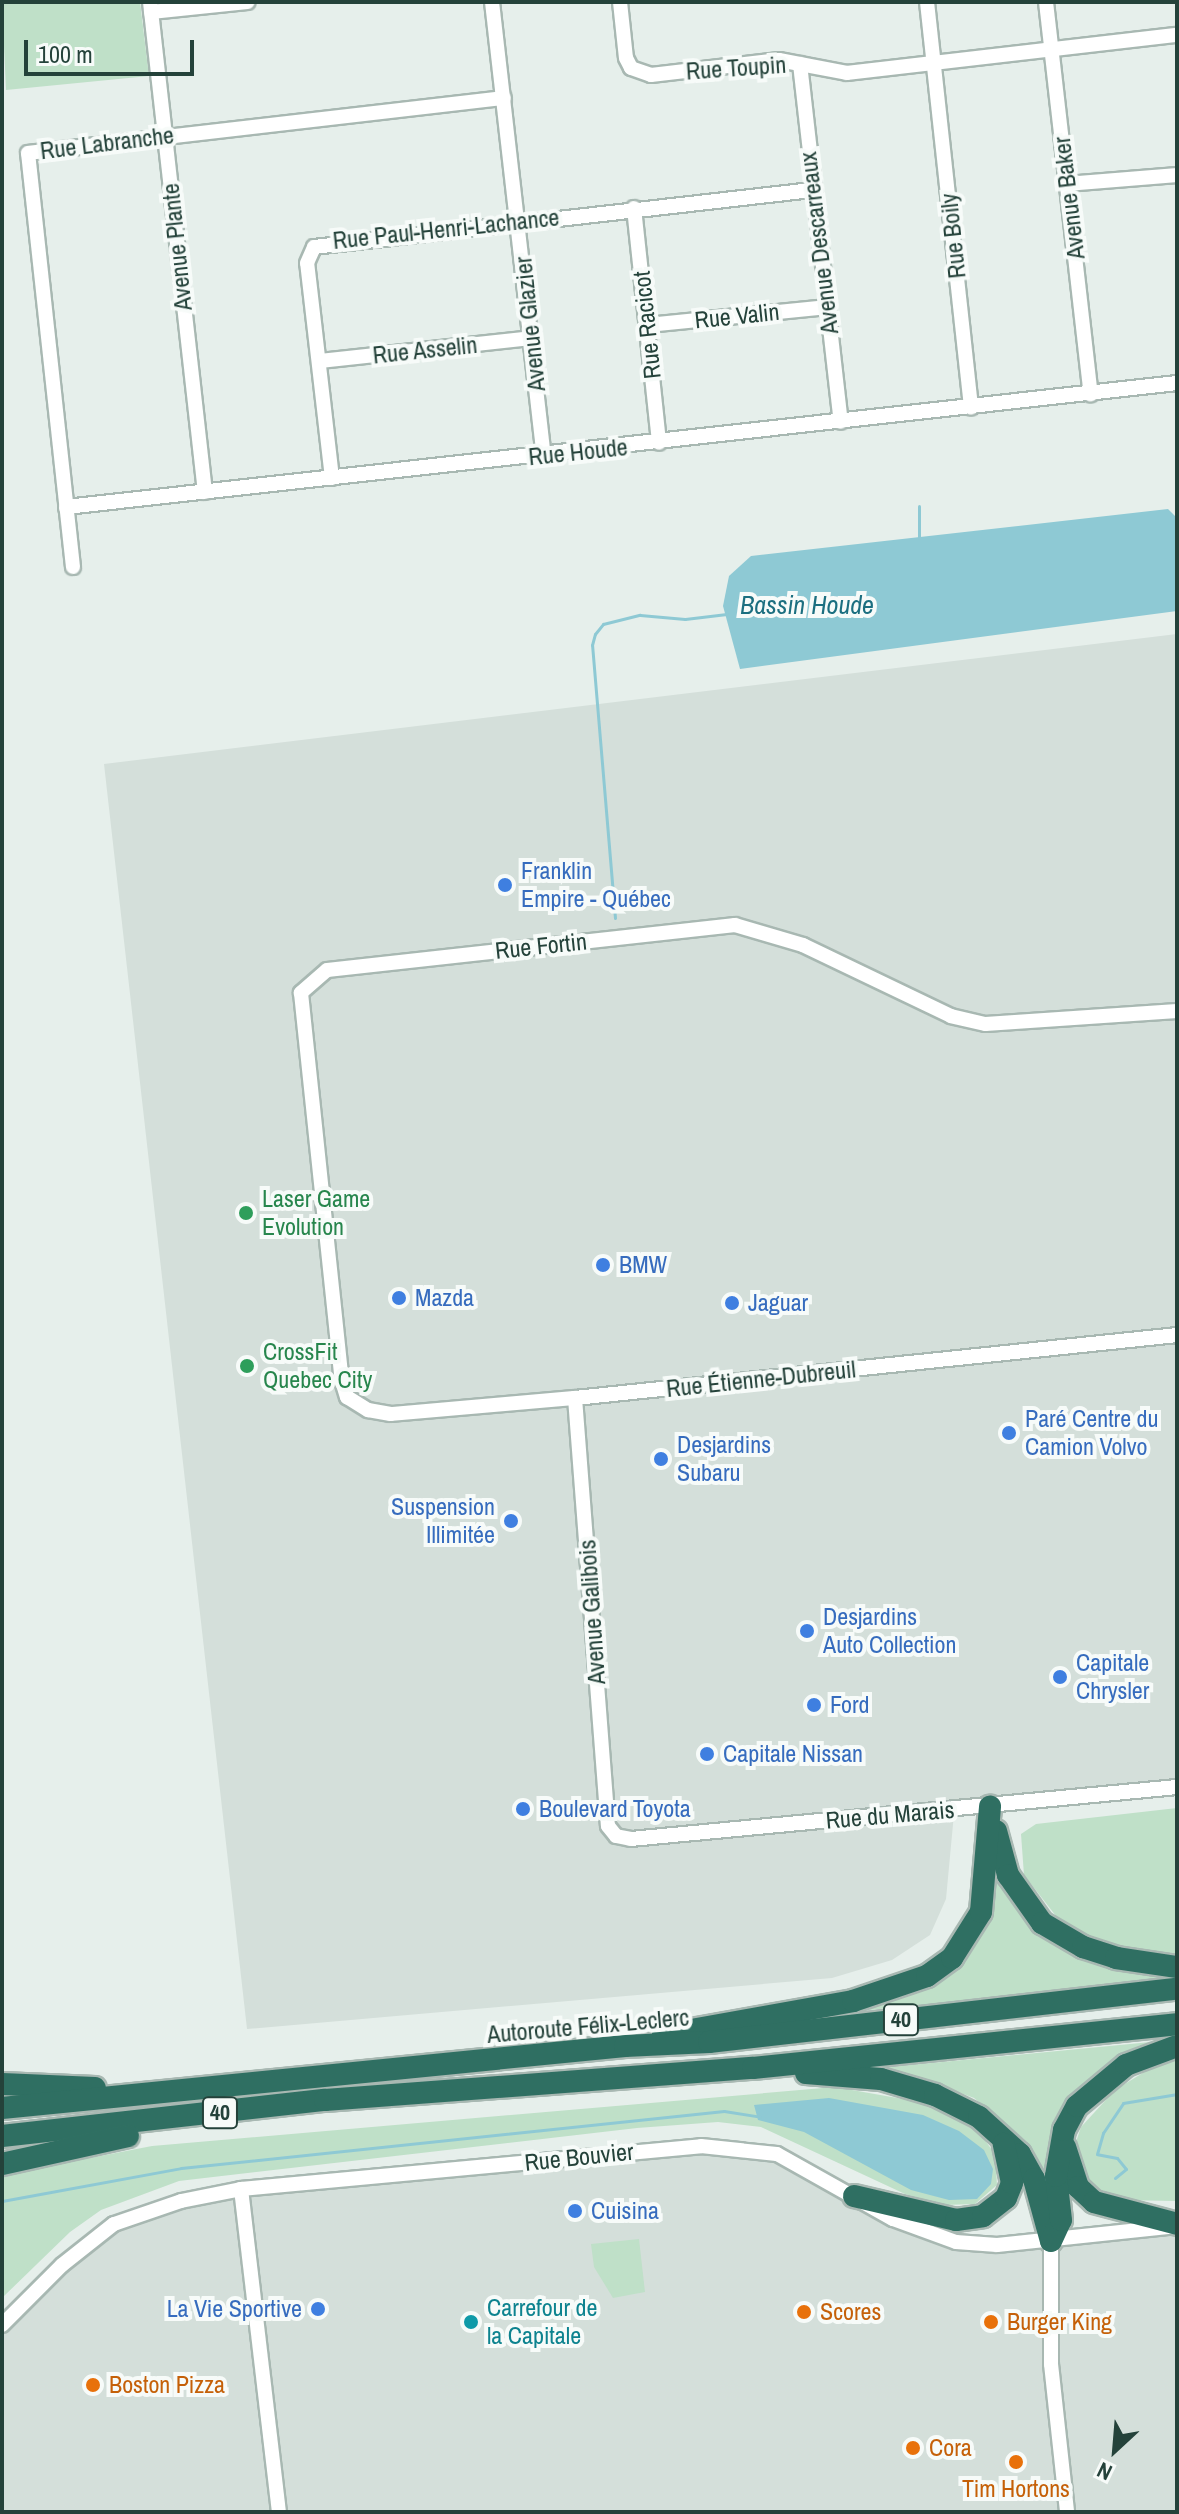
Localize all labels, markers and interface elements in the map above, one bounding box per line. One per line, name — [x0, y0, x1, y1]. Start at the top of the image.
scale bar — [28, 24, 198, 74]
text: 100 m — [38, 38, 93, 70]
street label: Rue Toupin — [685, 50, 787, 86]
street label: Rue Labranche — [38, 121, 176, 165]
street label: Avenue Baker — [1047, 135, 1091, 261]
street label: Avenue Descarreaux — [794, 150, 844, 336]
street label: Avenue Plante — [156, 182, 198, 312]
street label: Rue Boily — [934, 192, 972, 280]
street label: Rue Paul-Henri-Lachance — [331, 203, 561, 255]
street label: Avenue Glazier — [509, 255, 551, 393]
street label: Rue Racicot — [627, 270, 667, 380]
street label: Rue Valin — [693, 297, 781, 335]
street label: Rue Asselin — [371, 330, 479, 370]
street label: Rue Houde — [527, 432, 629, 472]
water label: Bassin Houde — [740, 589, 874, 621]
place label: Franklin Empire - Québec — [521, 857, 671, 913]
marker: Franklin Empire - Québec — [496, 876, 514, 894]
street label: Rue Fortin — [494, 927, 588, 965]
place label: Laser Game Evolution — [262, 1185, 370, 1241]
marker: Laser Game Evolution — [237, 1204, 255, 1222]
place label: BMW — [619, 1251, 667, 1279]
marker: BMW — [594, 1256, 612, 1274]
place label: Mazda — [415, 1284, 474, 1312]
marker: Mazda — [390, 1289, 408, 1307]
place label: Jaguar — [748, 1289, 808, 1317]
marker: Jaguar — [723, 1294, 741, 1312]
place label: CrossFit Quebec City — [263, 1338, 372, 1394]
street label: Rue Étienne-Dubreuil — [665, 1355, 857, 1403]
marker: CrossFit Quebec City — [238, 1357, 256, 1375]
place label: Paré Centre du Camion Volvo — [1025, 1405, 1158, 1461]
marker: Paré Centre du Camion Volvo — [1000, 1424, 1018, 1442]
place label: Desjardins Subaru — [677, 1431, 771, 1487]
marker: Desjardins Subaru — [652, 1450, 670, 1468]
place label: Suspension Illimitée — [391, 1493, 495, 1549]
marker: Suspension Illimitée — [502, 1512, 520, 1530]
street label: Avenue Galibois — [573, 1539, 611, 1685]
place label: Desjardins Auto Collection — [823, 1603, 956, 1659]
marker: Desjardins Auto Collection — [798, 1622, 816, 1640]
place label: Capitale Chrysler — [1076, 1649, 1149, 1705]
marker: Capitale Chrysler — [1051, 1668, 1069, 1686]
place label: Ford — [830, 1691, 870, 1719]
marker: Ford — [805, 1696, 823, 1714]
place label: Capitale Nissan — [723, 1740, 863, 1768]
marker: Capitale Nissan — [698, 1745, 716, 1763]
place label: Boulevard Toyota — [539, 1795, 691, 1823]
street label: Rue du Marais — [824, 1795, 956, 1835]
marker: Boulevard Toyota — [514, 1800, 532, 1818]
road number: 40 — [881, 2002, 921, 2038]
street label: Autoroute Félix-Leclerc — [486, 2003, 690, 2049]
road number: 40 — [200, 2095, 240, 2131]
street label: Rue Bouvier — [523, 2137, 635, 2177]
place label: Cuisina — [591, 2197, 659, 2225]
marker: Cuisina — [566, 2202, 584, 2220]
place label: Carrefour de la Capitale — [487, 2294, 597, 2350]
place label: La Vie Sportive — [167, 2295, 302, 2323]
place label: Scores — [820, 2298, 881, 2326]
marker: La Vie Sportive — [309, 2300, 327, 2318]
marker: Scores — [795, 2303, 813, 2321]
place label: Burger King — [1007, 2308, 1112, 2336]
marker: Carrefour de la Capitale — [462, 2313, 480, 2331]
marker: Burger King — [982, 2313, 1000, 2331]
place label: Boston Pizza — [109, 2371, 225, 2399]
marker: Boston Pizza — [84, 2376, 102, 2394]
north arrow — [1075, 2410, 1155, 2490]
place label: Cora — [929, 2434, 972, 2462]
marker: Cora — [904, 2439, 922, 2457]
marker: Tim Hortons — [1007, 2453, 1025, 2471]
text: N — [1092, 2455, 1117, 2488]
place label: Tim Hortons — [962, 2475, 1070, 2503]

